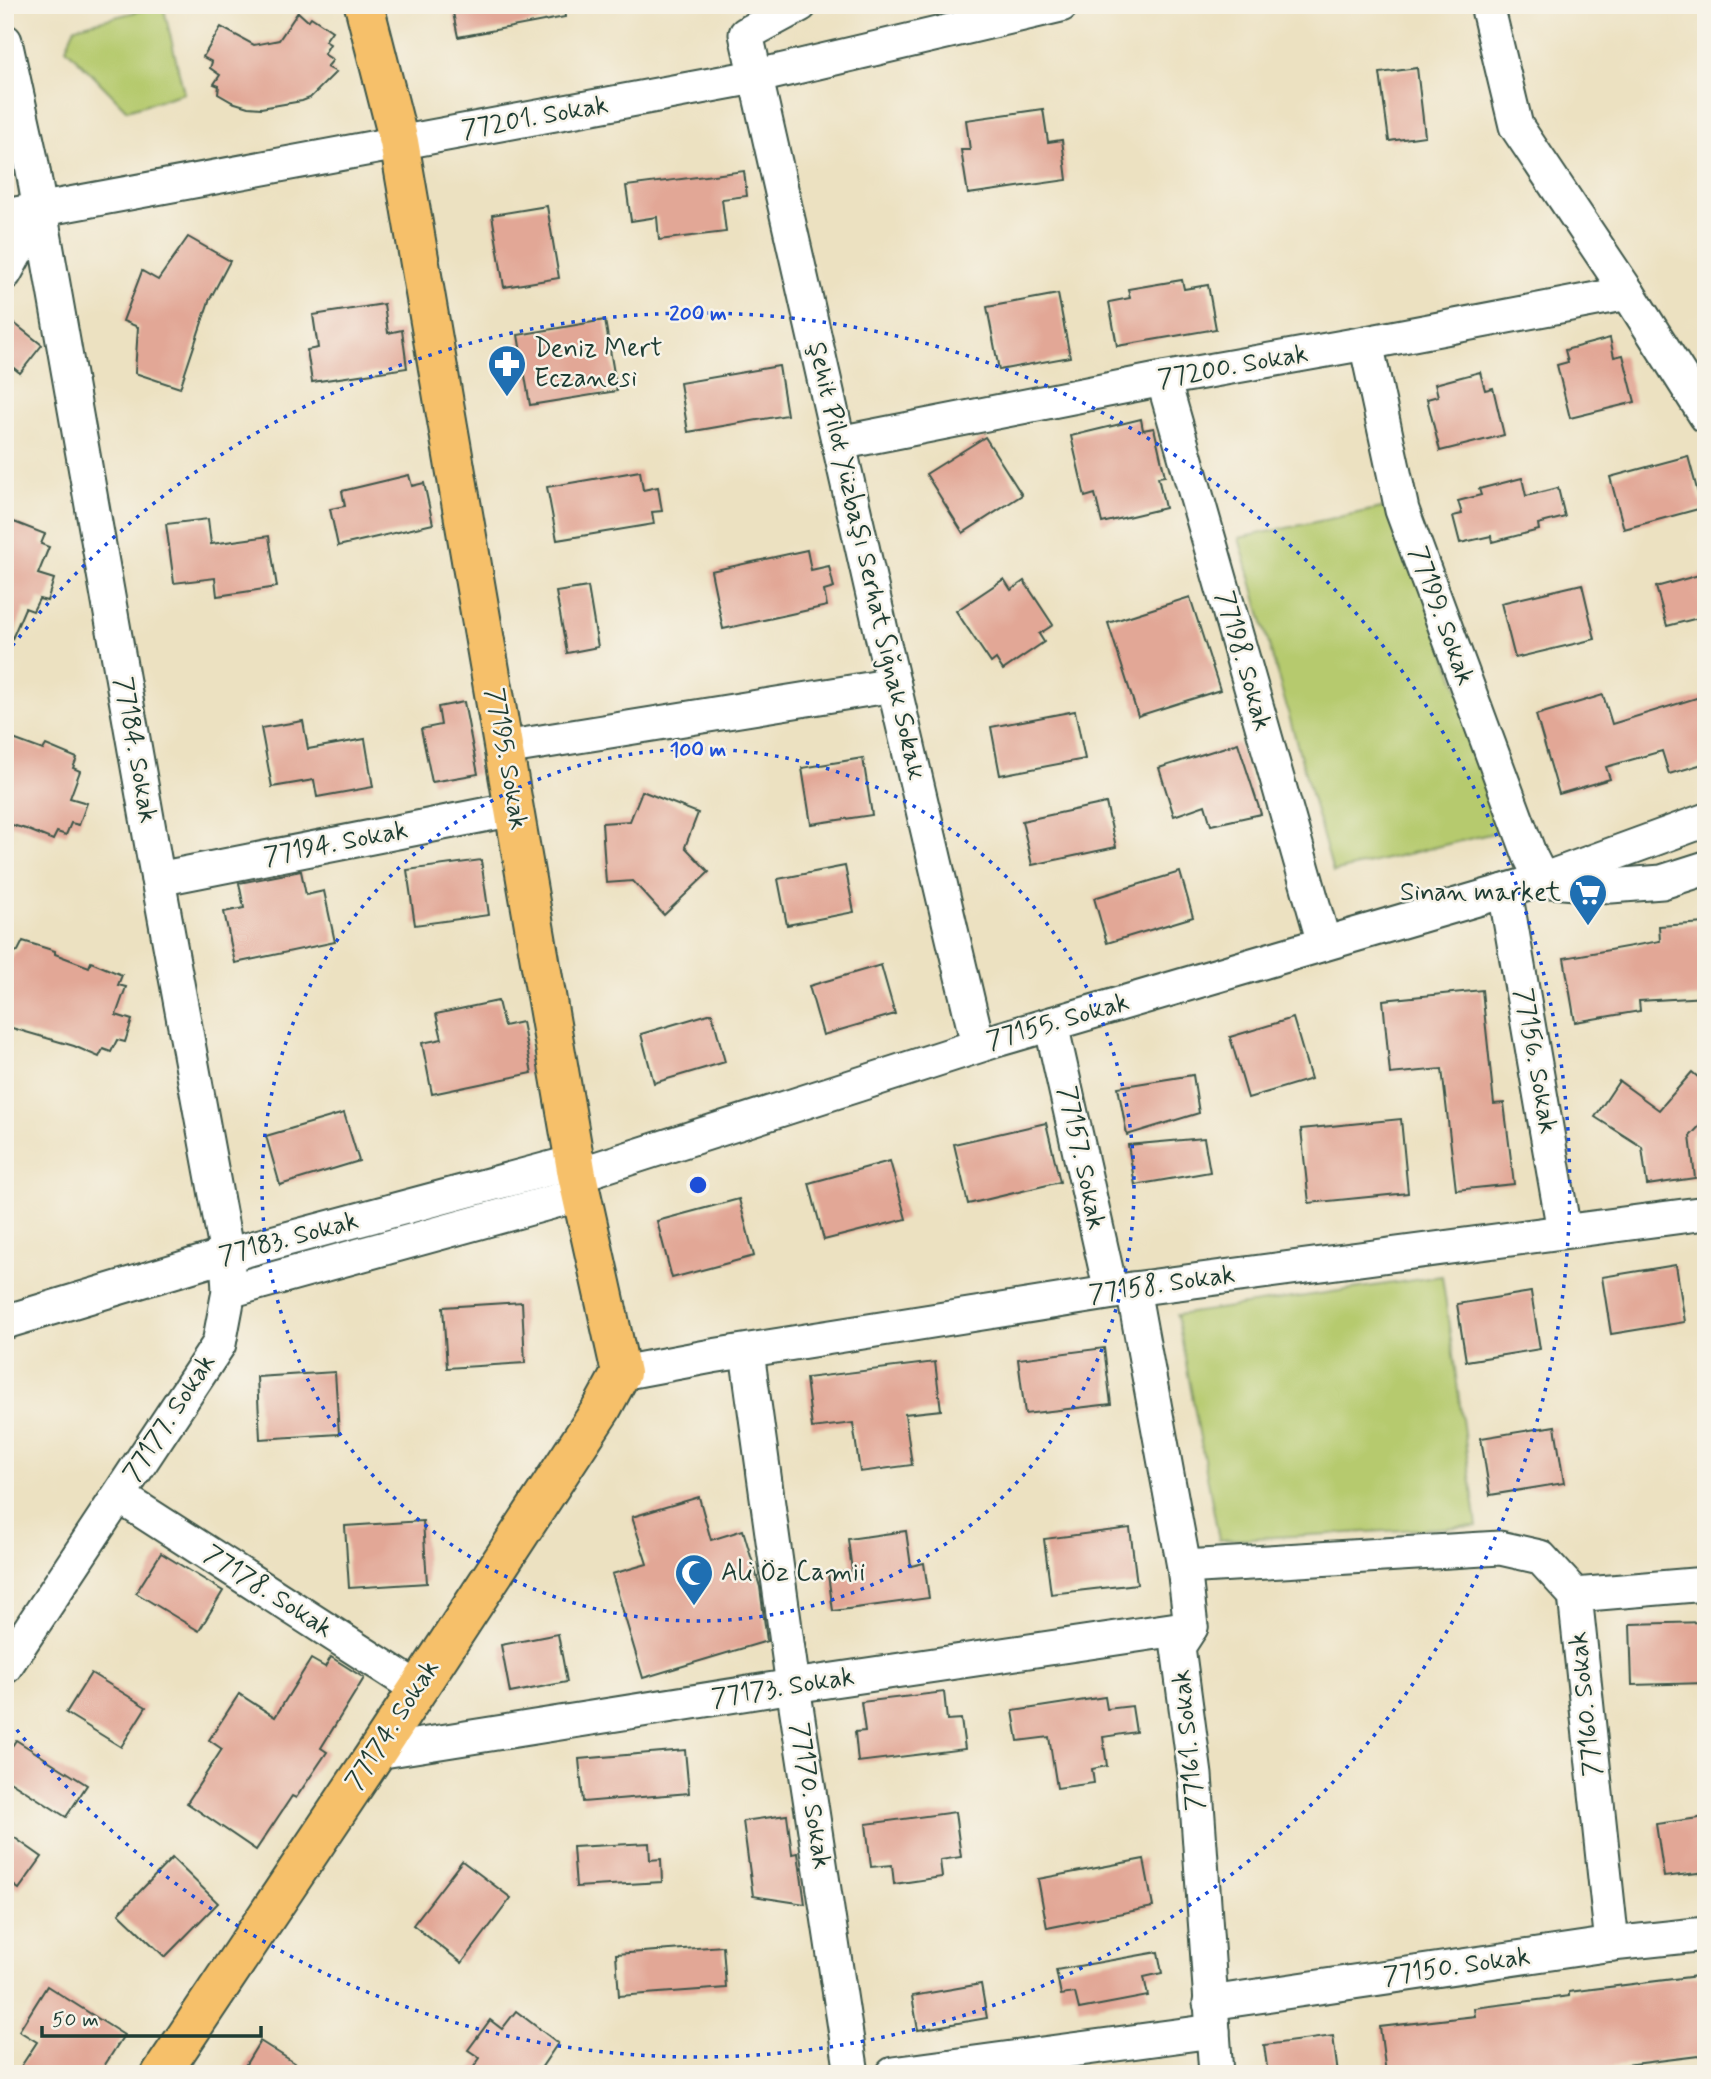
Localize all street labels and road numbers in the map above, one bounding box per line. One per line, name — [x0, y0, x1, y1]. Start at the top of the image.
street label: 77201. Sokak — [459, 88, 611, 148]
street label: 77200. Sokak — [1155, 337, 1311, 397]
street label: Şehit Pilot Yüzbaşı Serhat Sığnak Sokak — [799, 338, 933, 784]
street label: 77199. Sokak — [1400, 542, 1482, 690]
street label: 77198. Sokak — [1207, 587, 1279, 735]
street label: 77184. Sokak — [105, 674, 165, 826]
street label: 77195. Sokak — [477, 685, 535, 833]
street label: 77194. Sokak — [261, 813, 411, 875]
street label: 77155. Sokak — [983, 985, 1133, 1059]
street label: 77156. Sokak — [1505, 986, 1565, 1137]
street label: 77157. Sokak — [1049, 1083, 1113, 1233]
street label: 77183. Sokak — [216, 1204, 362, 1274]
street label: 77158. Sokak — [1087, 1258, 1237, 1312]
street label: 77177. Sokak — [116, 1347, 224, 1489]
street label: 77178. Sokak — [197, 1538, 339, 1646]
street label: 77160. Sokak — [1561, 1630, 1611, 1778]
street label: 77174. Sokak — [338, 1653, 448, 1797]
street label: 77173. Sokak — [709, 1660, 857, 1716]
street label: 77161. Sokak — [1165, 1668, 1213, 1812]
street label: 77170. Sokak — [782, 1720, 838, 1872]
street label: 77150. Sokak — [1382, 1940, 1533, 1994]

